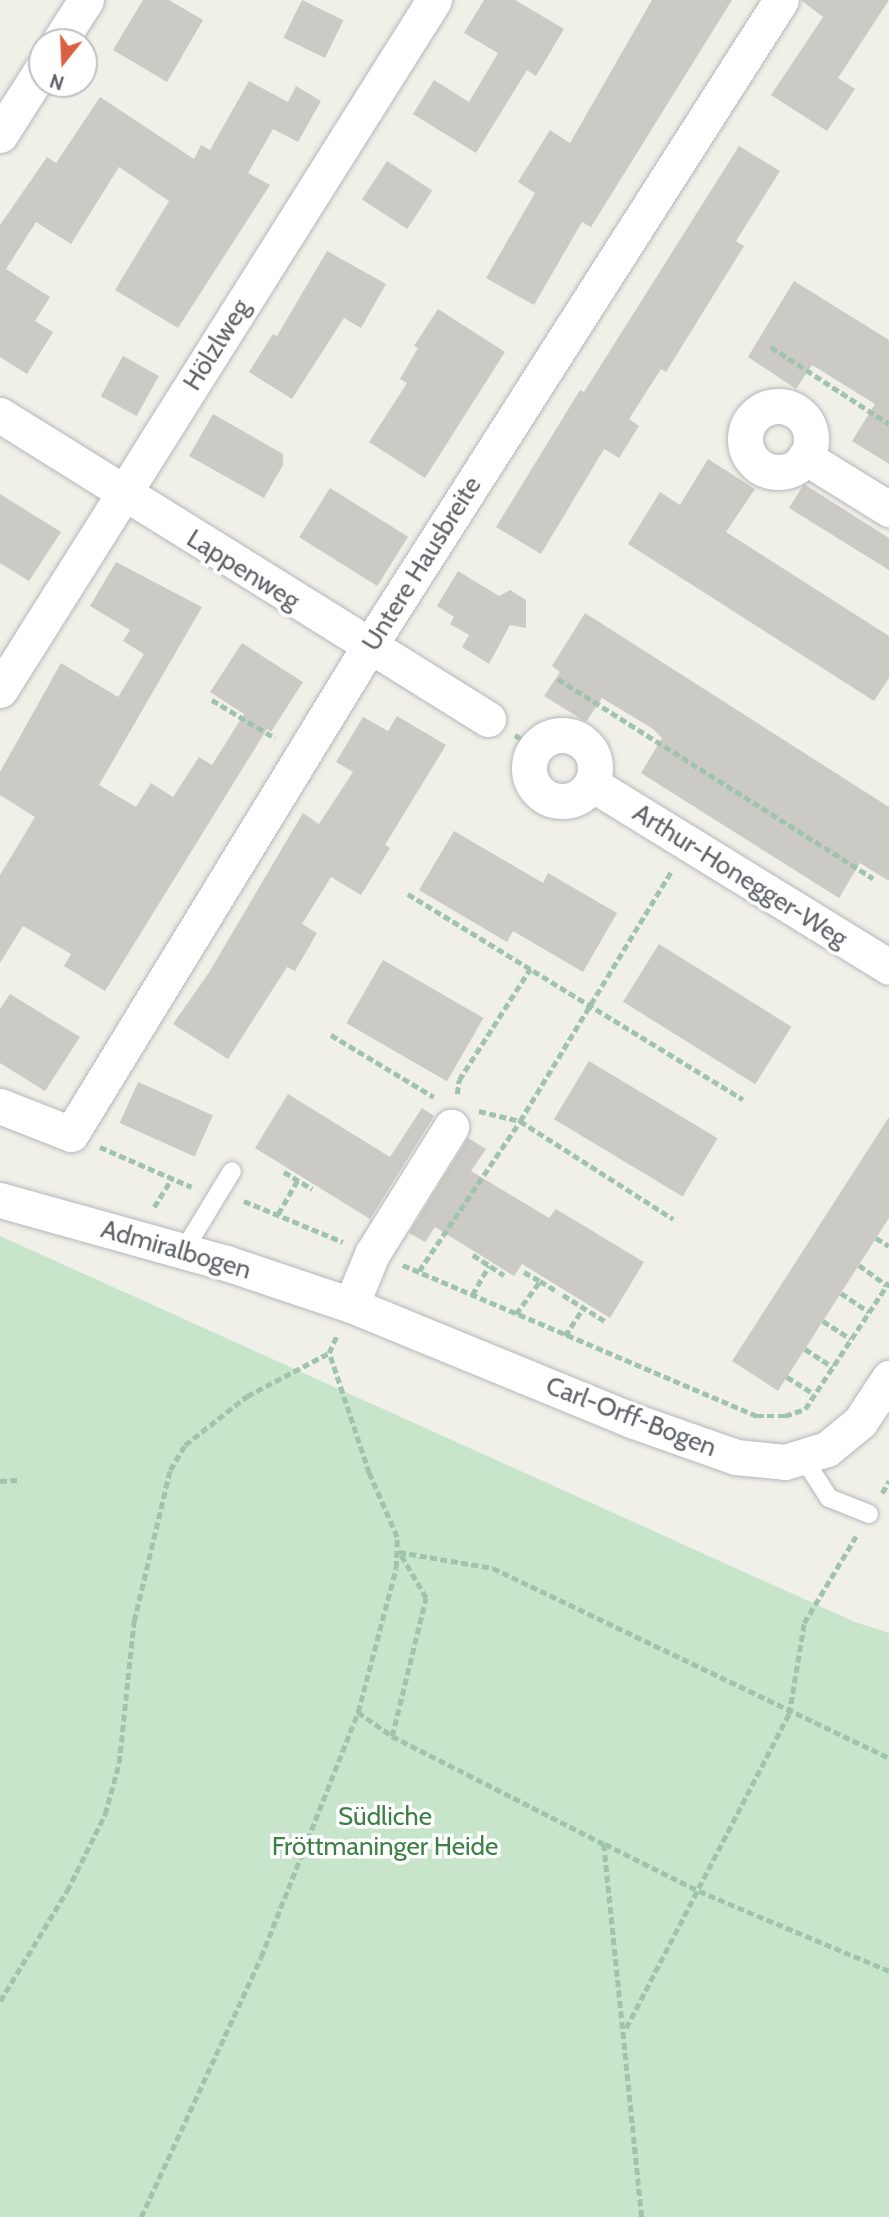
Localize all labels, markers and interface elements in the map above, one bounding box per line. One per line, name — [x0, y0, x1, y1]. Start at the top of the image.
north arrow — [28, 28, 98, 98]
text: N — [47, 69, 67, 95]
street label: Hölzlweg — [177, 294, 257, 396]
street label: Untere Hausbreite — [356, 471, 488, 657]
street label: Lappenweg — [181, 523, 305, 617]
street label: Arthur-Honegger-Weg — [627, 797, 853, 955]
street label: Admiralbogen — [97, 1214, 255, 1286]
street label: Carl-Orff-Bogen — [541, 1370, 721, 1464]
park label: Südliche Fröttmaninger Heide — [272, 1801, 498, 1862]

